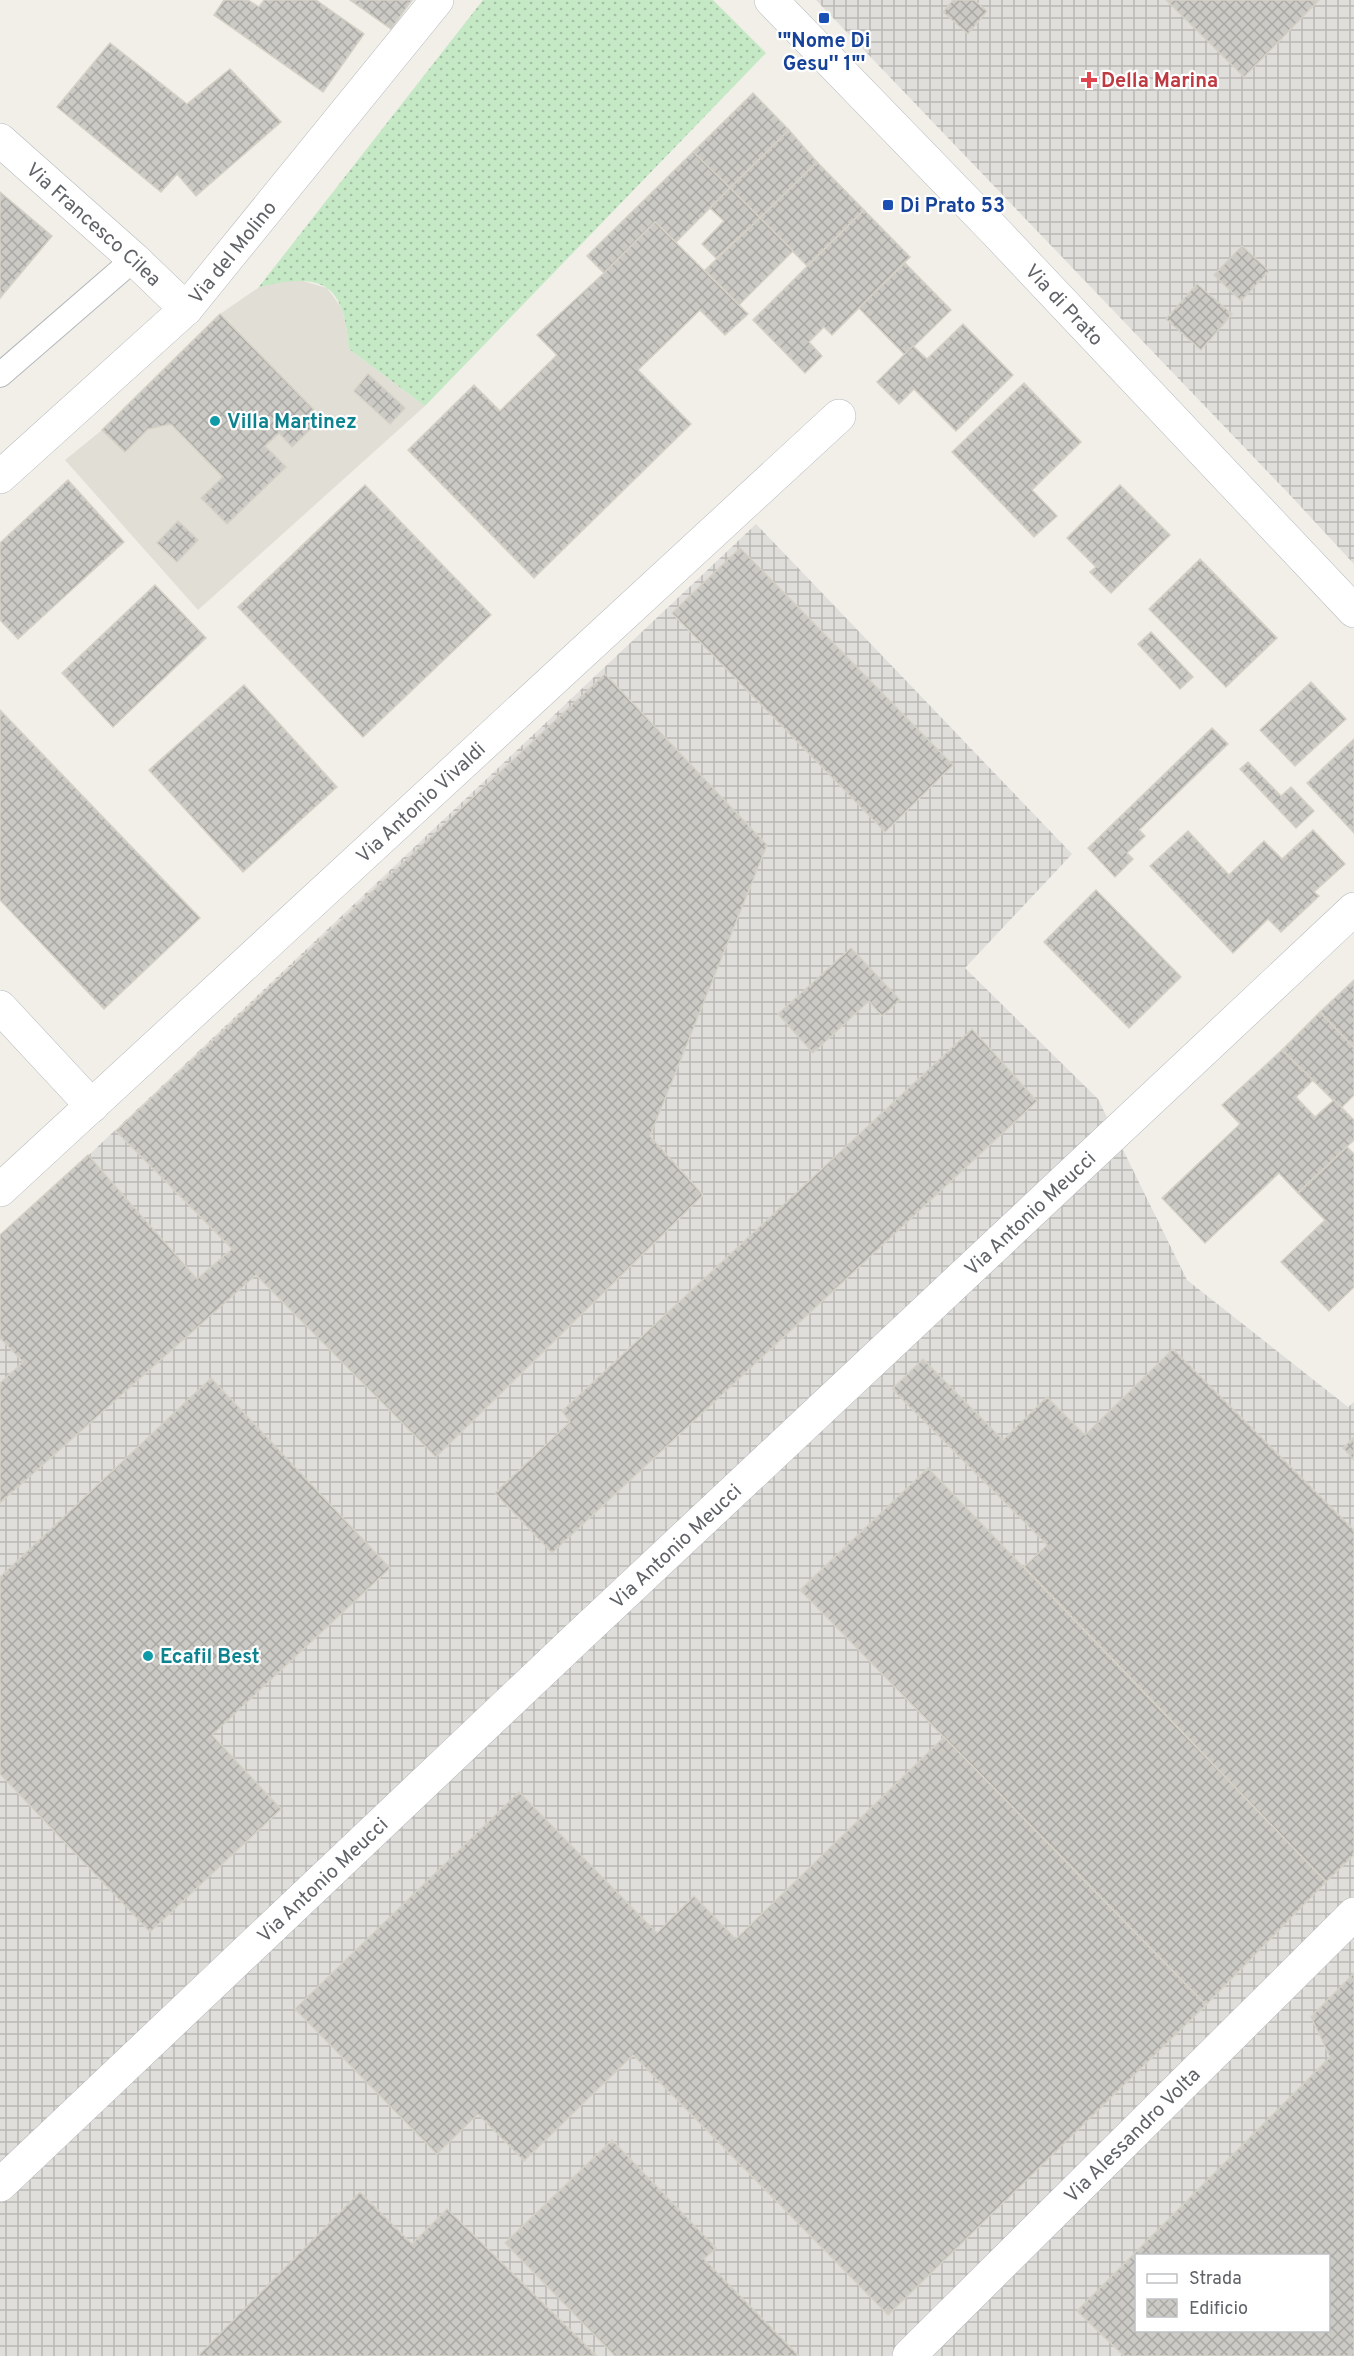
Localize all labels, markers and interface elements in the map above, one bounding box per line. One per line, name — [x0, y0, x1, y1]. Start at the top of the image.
marker: '"Nome Di Gesu'' 1"' — [817, 11, 831, 25]
place label: '"Nome Di Gesu'' 1"' — [778, 29, 870, 78]
place label: Della Marina — [1101, 69, 1218, 95]
marker: Della Marina — [1082, 73, 1096, 87]
street label: Via Francesco Cilea — [19, 158, 166, 293]
place label: Di Prato 53 — [900, 194, 1005, 220]
street label: Via del Molino — [184, 196, 284, 310]
marker: Di Prato 53 — [881, 198, 895, 212]
street label: Via di Prato — [1018, 260, 1108, 352]
place label: Villa Martinez — [227, 410, 357, 436]
marker: Villa Martinez — [208, 414, 222, 428]
street label: Via Antonio Vivaldi — [352, 737, 492, 870]
street label: Via Antonio Meucci — [960, 1147, 1103, 1283]
street label: Via Antonio Meucci — [606, 1479, 748, 1615]
place label: Ecafil Best — [160, 1645, 260, 1671]
marker: Ecafil Best — [141, 1649, 155, 1663]
street label: Via Antonio Meucci — [253, 1813, 395, 1949]
street label: Via Alessandro Volta — [1059, 2063, 1207, 2209]
legend — [1135, 2254, 1330, 2332]
text: Strada — [1189, 2268, 1242, 2291]
text: Edificio — [1189, 2298, 1248, 2321]

